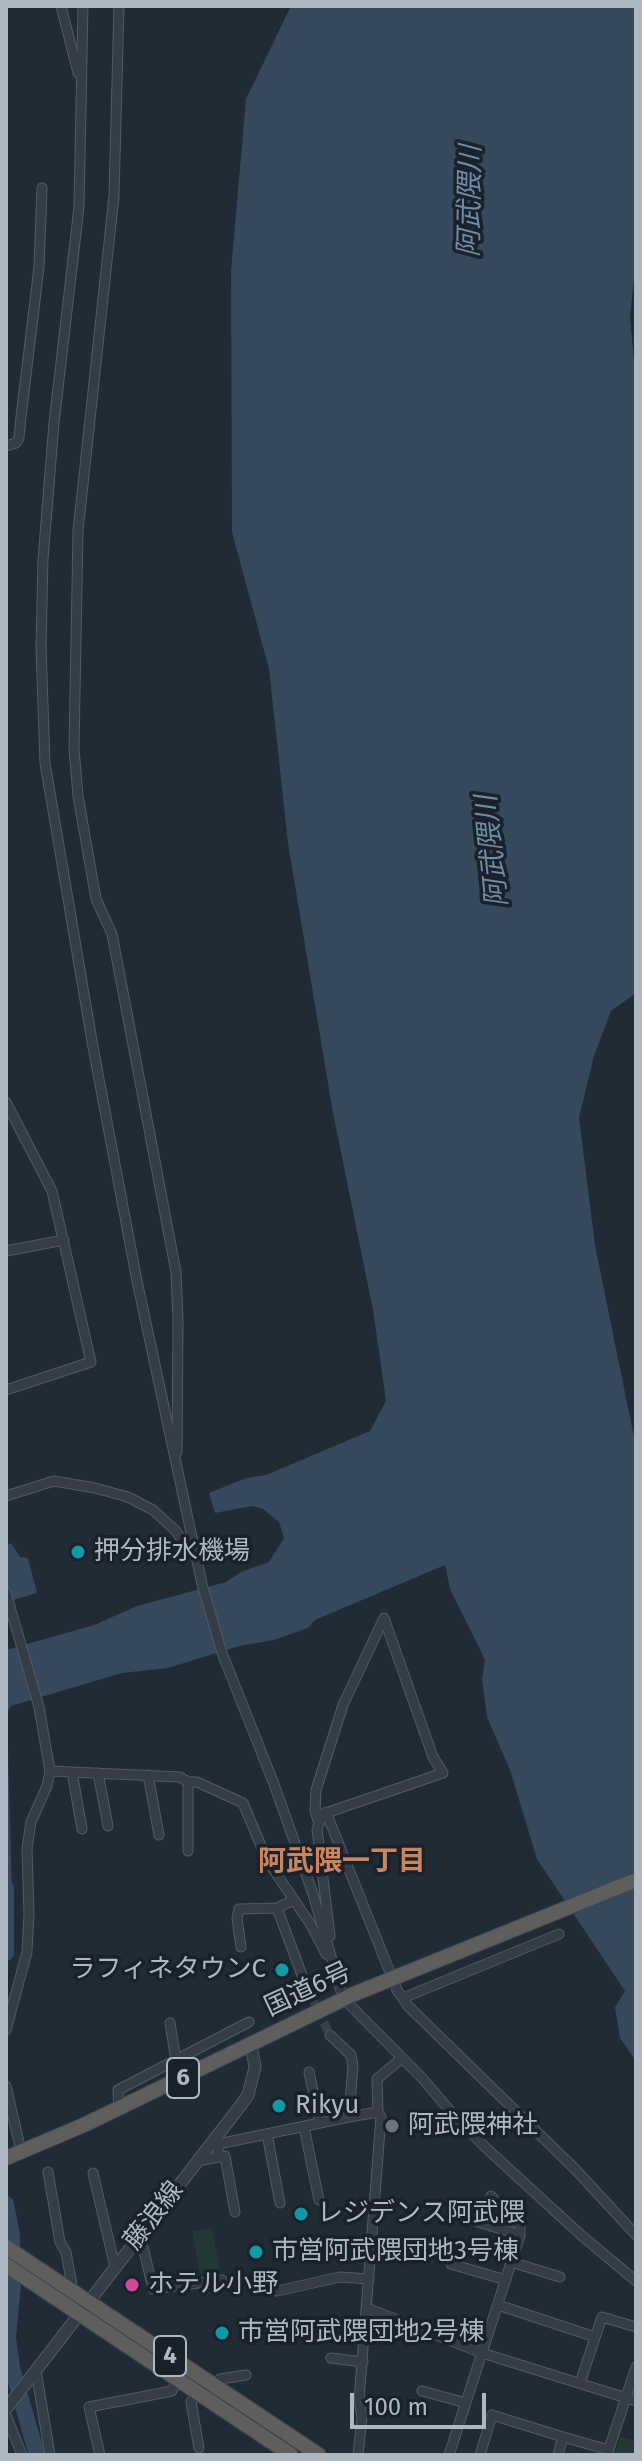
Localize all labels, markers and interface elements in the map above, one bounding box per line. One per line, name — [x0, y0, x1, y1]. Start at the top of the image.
water label: 阿武隈川 — [453, 145, 489, 257]
water label: 阿武隈川 — [470, 794, 516, 908]
place label: 押分排水機場 — [94, 1536, 250, 1568]
marker: 押分排水機場 — [69, 1543, 87, 1561]
district label: 阿武隈一丁目 — [258, 1845, 426, 1879]
place label: ラフィネタウンC — [69, 1954, 266, 1986]
street label: 国道6号 — [260, 1956, 356, 2024]
marker: ラフィネタウンC — [273, 1961, 291, 1979]
road number: 6 — [167, 2058, 199, 2098]
place label: Rikyu — [295, 2090, 359, 2122]
marker: Rikyu — [270, 2097, 288, 2115]
place label: 阿武隈神社 — [408, 2110, 538, 2142]
marker: 阿武隈神社 — [383, 2117, 401, 2135]
street label: 藤浪線 — [118, 2176, 190, 2256]
place label: レジデンス阿武隈 — [317, 2198, 525, 2230]
marker: レジデンス阿武隈 — [292, 2205, 310, 2223]
place label: 市営阿武隈団地3号棟 — [272, 2236, 519, 2268]
marker: 市営阿武隈団地3号棟 — [247, 2243, 265, 2261]
place label: ホテル小野 — [148, 2269, 278, 2301]
marker: ホテル小野 — [123, 2276, 141, 2294]
place label: 市営阿武隈団地2号棟 — [238, 2317, 485, 2349]
marker: 市営阿武隈団地2号棟 — [213, 2324, 231, 2342]
road number: 4 — [154, 2336, 186, 2376]
scale bar — [354, 2377, 490, 2427]
text: 100 m — [364, 2393, 428, 2421]

